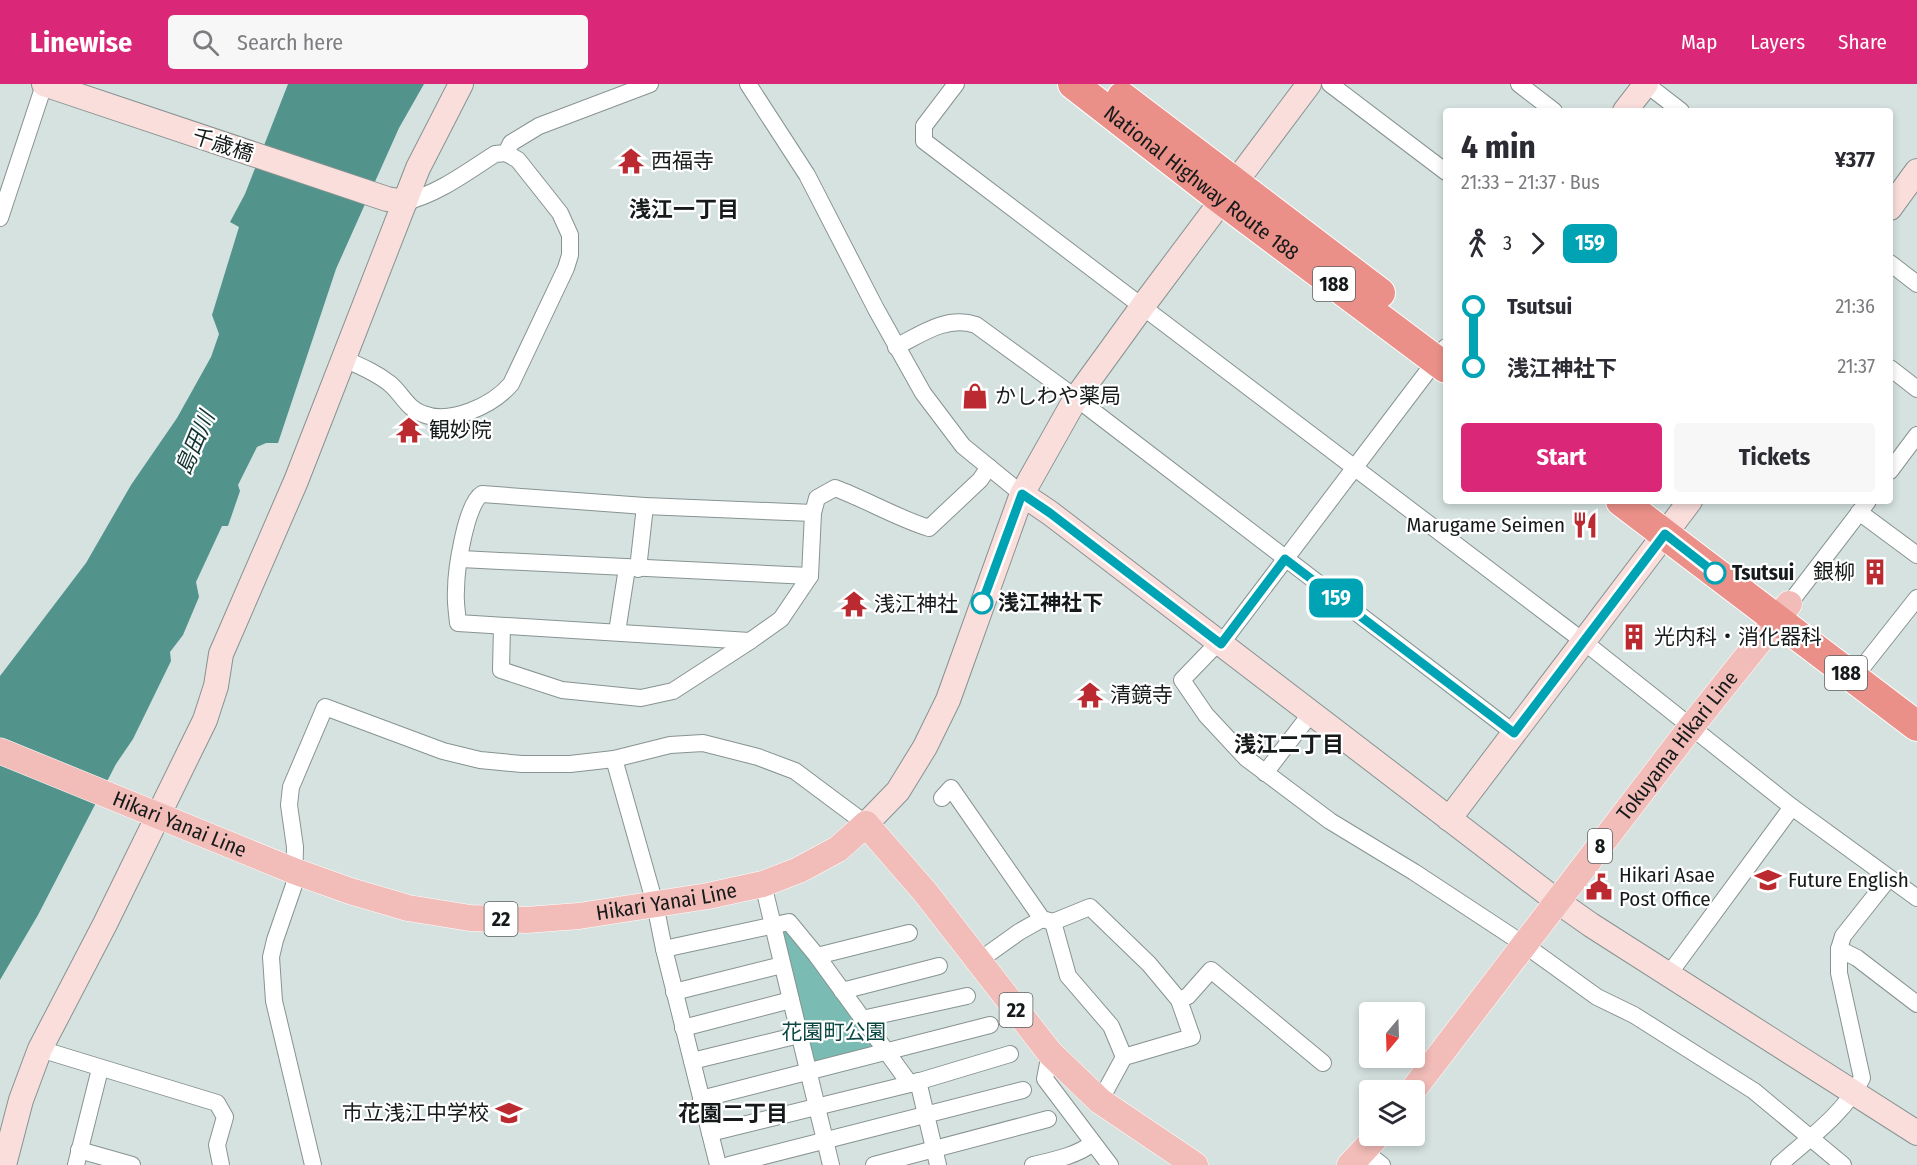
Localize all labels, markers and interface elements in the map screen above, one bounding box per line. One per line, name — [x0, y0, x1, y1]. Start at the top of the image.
search box — [168, 15, 588, 69]
text: Linewise — [30, 26, 132, 59]
icon: search — [189, 26, 222, 59]
text: Search here — [237, 29, 343, 56]
text: Map — [1681, 29, 1717, 55]
text: Layers — [1750, 29, 1805, 55]
text: Share — [1838, 29, 1887, 55]
street label: National Highway Route 188 — [1099, 100, 1304, 266]
street label: 千歳橋 — [189, 123, 257, 167]
text: 4 min — [1461, 127, 1536, 167]
temple icon: 西福寺 — [616, 146, 646, 176]
text: ¥377 — [1835, 146, 1875, 173]
place label: 西福寺 — [651, 148, 714, 174]
text: 21:33 – 21:37 · Bus — [1461, 170, 1600, 194]
district label: 浅江一丁目 — [629, 196, 739, 223]
icon: walk — [1461, 227, 1494, 260]
icon: forward — [1521, 227, 1554, 260]
text: 159 — [1575, 230, 1605, 256]
text: 3 — [1503, 231, 1512, 255]
road number: 188 — [1313, 267, 1355, 301]
text: Tsutsui — [1507, 293, 1572, 320]
text: 21:36 — [1835, 294, 1875, 318]
text: 21:37 — [1837, 354, 1875, 378]
text: 浅江神社下 — [1507, 355, 1617, 382]
shop icon: かしわや薬局 — [960, 381, 990, 411]
place label: かしわや薬局 — [995, 383, 1121, 409]
water label: 島田川 — [170, 406, 221, 479]
temple icon: 観妙院 — [394, 415, 424, 445]
place label: 観妙院 — [429, 417, 492, 443]
button: Start — [1461, 423, 1662, 492]
button: Tickets — [1674, 423, 1875, 492]
restaurant icon: Marugame Seimen — [1570, 510, 1600, 540]
place label: Marugame Seimen — [1407, 512, 1565, 538]
building icon: 銀柳 — [1860, 557, 1890, 587]
place label: 銀柳 — [1813, 559, 1855, 585]
place label: Tsutsui — [1732, 560, 1794, 586]
marker: Tsutsui — [1704, 562, 1726, 584]
line badge: 159 — [1302, 578, 1370, 618]
text: 159 — [1321, 585, 1351, 611]
temple icon: 浅江神社 — [839, 589, 869, 619]
place label: 浅江神社下 — [998, 590, 1103, 616]
place label: 浅江神社 — [874, 591, 958, 617]
marker: 浅江神社下 — [971, 592, 993, 614]
building icon: 光内科・消化器科 — [1619, 622, 1649, 652]
place label: 光内科・消化器科 — [1654, 624, 1822, 650]
road number: 188 — [1825, 656, 1867, 690]
street label: Tokuyama Hikari Line — [1611, 666, 1744, 826]
temple icon: 清鏡寺 — [1075, 680, 1105, 710]
place label: 清鏡寺 — [1110, 682, 1173, 708]
district label: 浅江二丁目 — [1234, 731, 1344, 758]
street label: Hikari Yanai Line — [109, 785, 250, 863]
road number: 8 — [1588, 829, 1612, 863]
place label: Hikari Asae Post Office — [1619, 862, 1715, 912]
school or university icon: Future English — [1753, 865, 1783, 895]
place label: Future English — [1788, 867, 1909, 893]
public building icon: Hikari Asae Post Office — [1584, 872, 1614, 902]
street label: Hikari Yanai Line — [594, 877, 739, 926]
road number: 22 — [484, 902, 518, 936]
road number: 22 — [1000, 993, 1032, 1027]
north arrow — [1359, 1002, 1425, 1068]
map controls — [1359, 1002, 1425, 1146]
park label: 花園町公園 — [782, 1019, 887, 1045]
button: layers — [1359, 1080, 1425, 1146]
school or university icon: 市立浅江中学校 — [494, 1098, 524, 1128]
place label: 市立浅江中学校 — [342, 1100, 489, 1126]
district label: 花園二丁目 — [678, 1100, 788, 1127]

